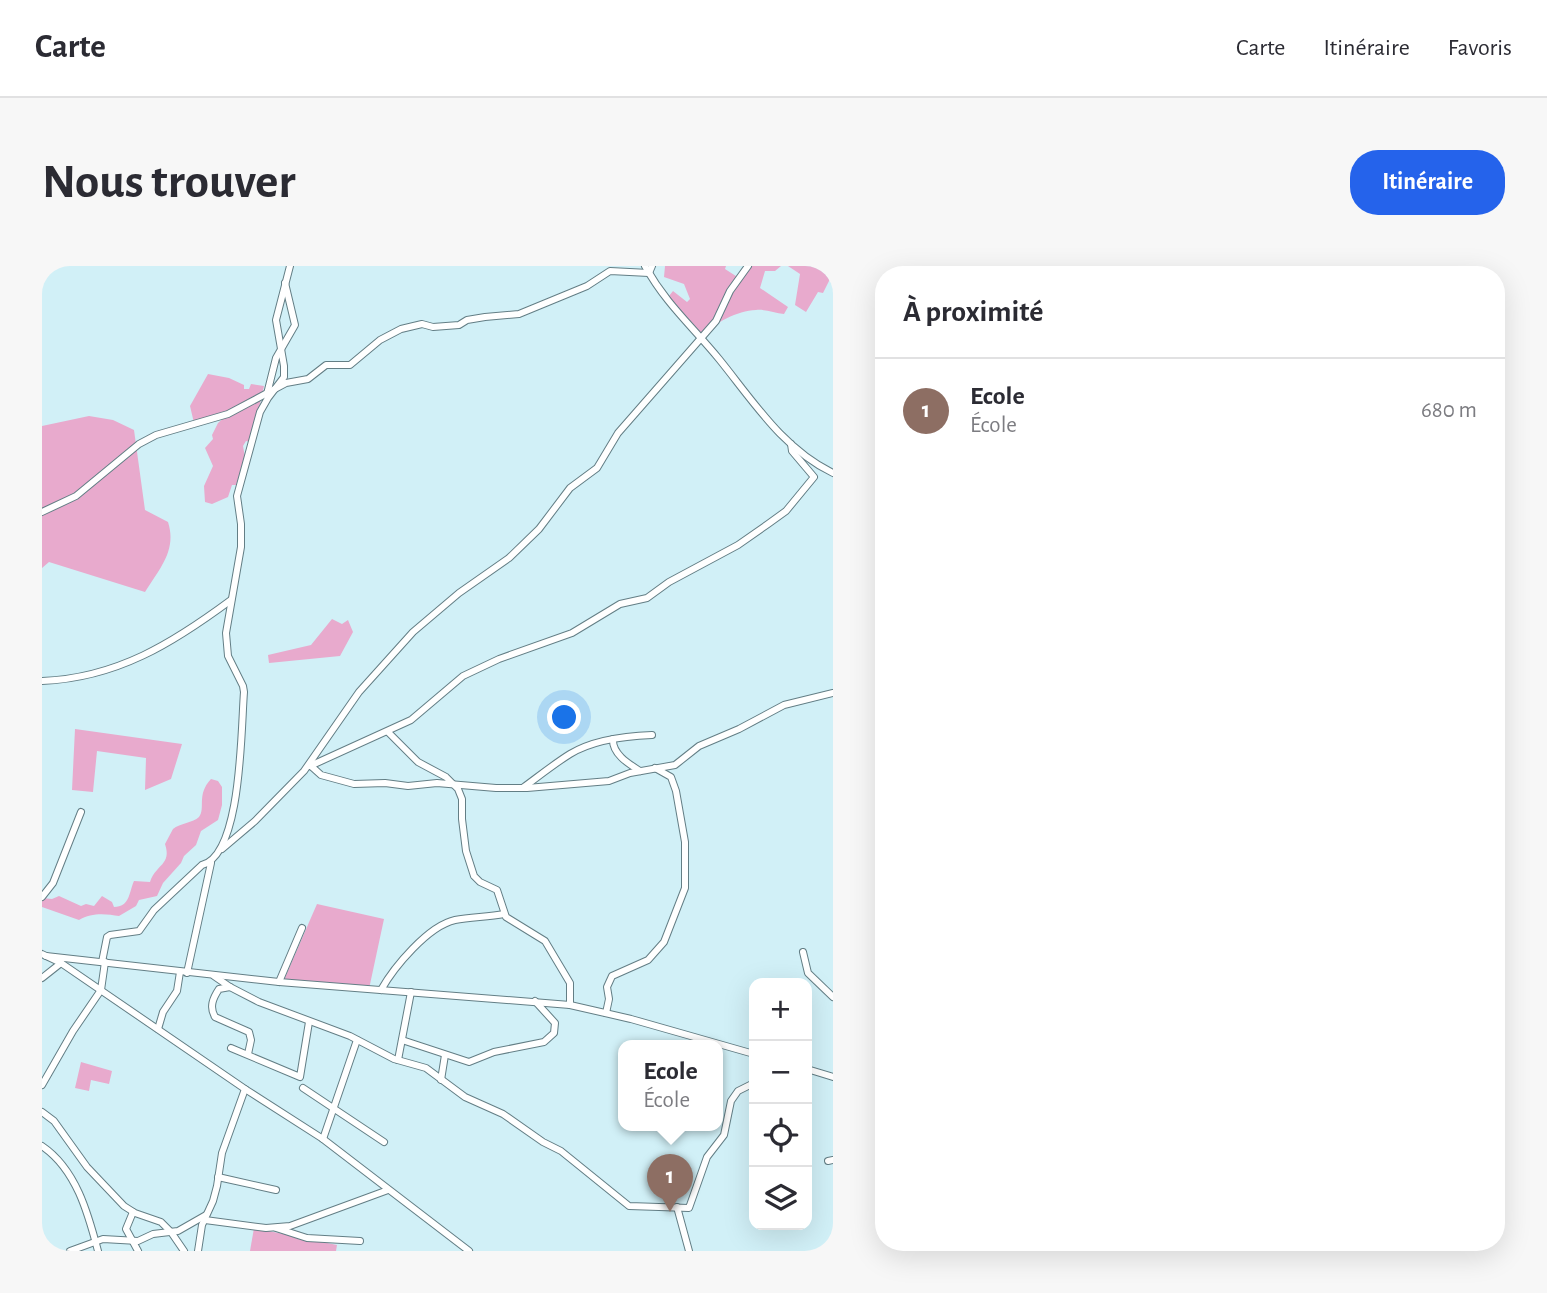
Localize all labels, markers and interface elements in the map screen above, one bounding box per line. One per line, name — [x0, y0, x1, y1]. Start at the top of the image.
text: Carte — [35, 31, 106, 64]
text: Carte — [1236, 36, 1285, 60]
text: Itinéraire — [1323, 36, 1410, 60]
text: Favoris — [1448, 36, 1512, 60]
button: Itinéraire — [1350, 150, 1505, 215]
text: Nous trouver — [42, 158, 296, 207]
text: À proximité — [903, 297, 1043, 327]
text: Ecole — [970, 383, 1025, 409]
text: 1 — [922, 399, 930, 422]
text: 680 m — [1421, 399, 1477, 422]
text: École — [970, 414, 1017, 437]
your location — [547, 700, 581, 734]
map controls — [749, 978, 812, 1230]
button: + — [749, 978, 812, 1041]
popup — [618, 1040, 723, 1131]
button: − — [749, 1041, 812, 1104]
text: Ecole — [643, 1058, 698, 1084]
text: École — [643, 1089, 690, 1112]
button: locate — [749, 1104, 812, 1167]
pin: 1 — [647, 1154, 693, 1212]
button: layers — [749, 1167, 812, 1230]

